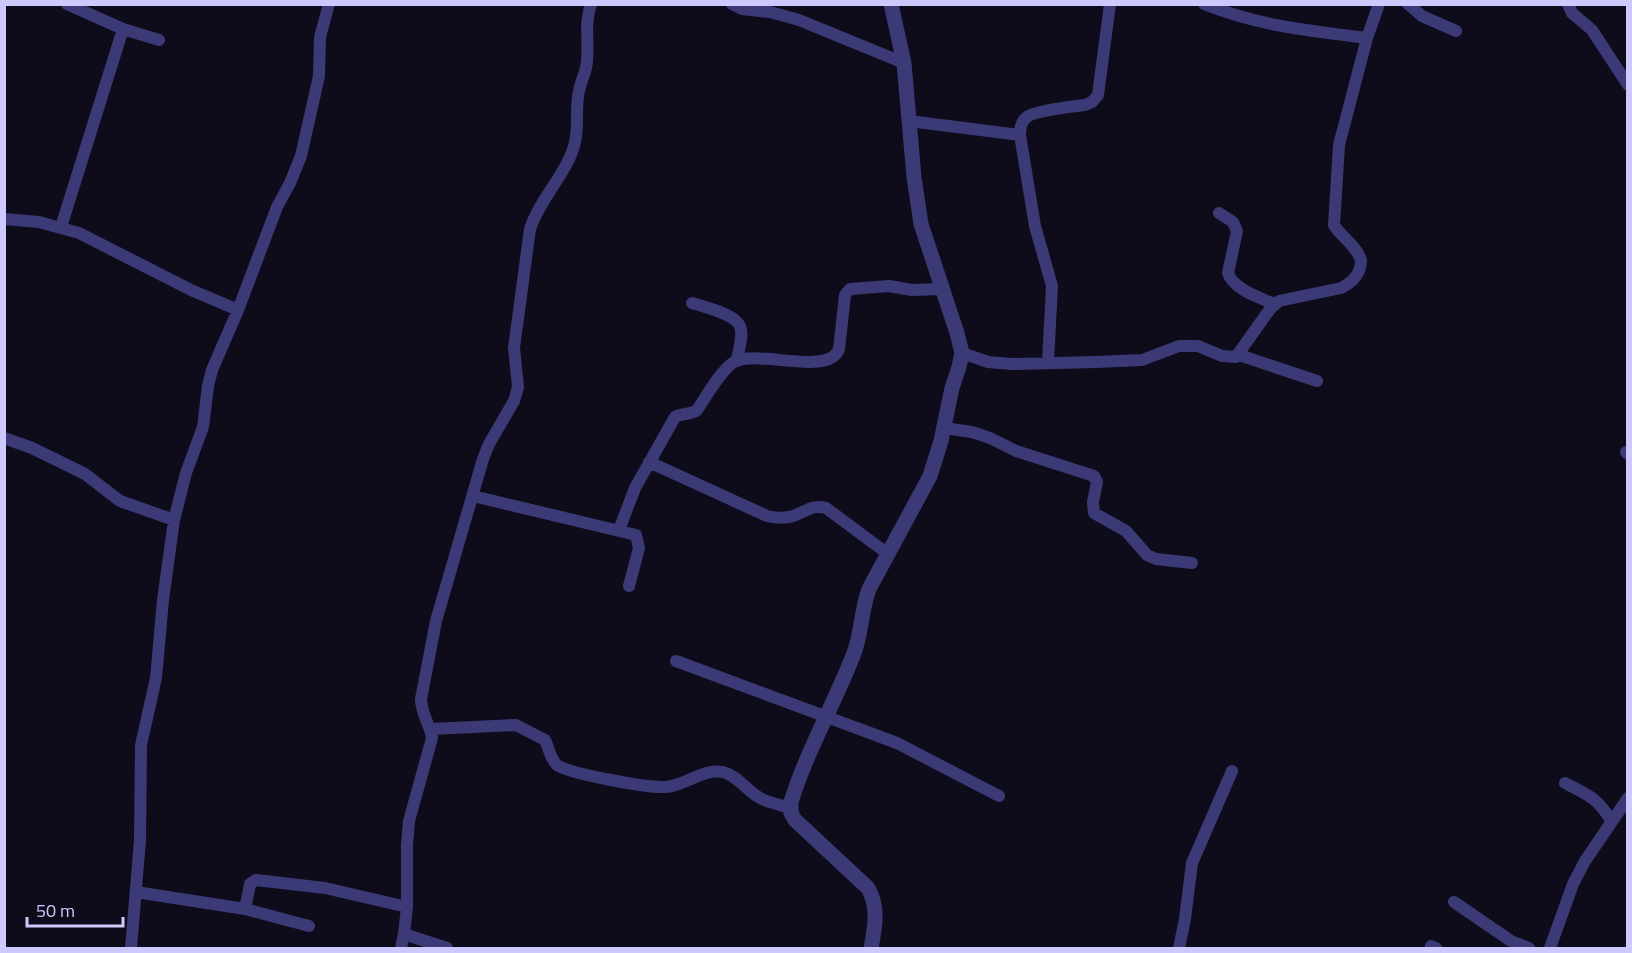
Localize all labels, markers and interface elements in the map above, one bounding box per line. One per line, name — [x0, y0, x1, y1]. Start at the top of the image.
scale bar — [27, 890, 123, 928]
text: 50 m — [36, 897, 75, 924]

